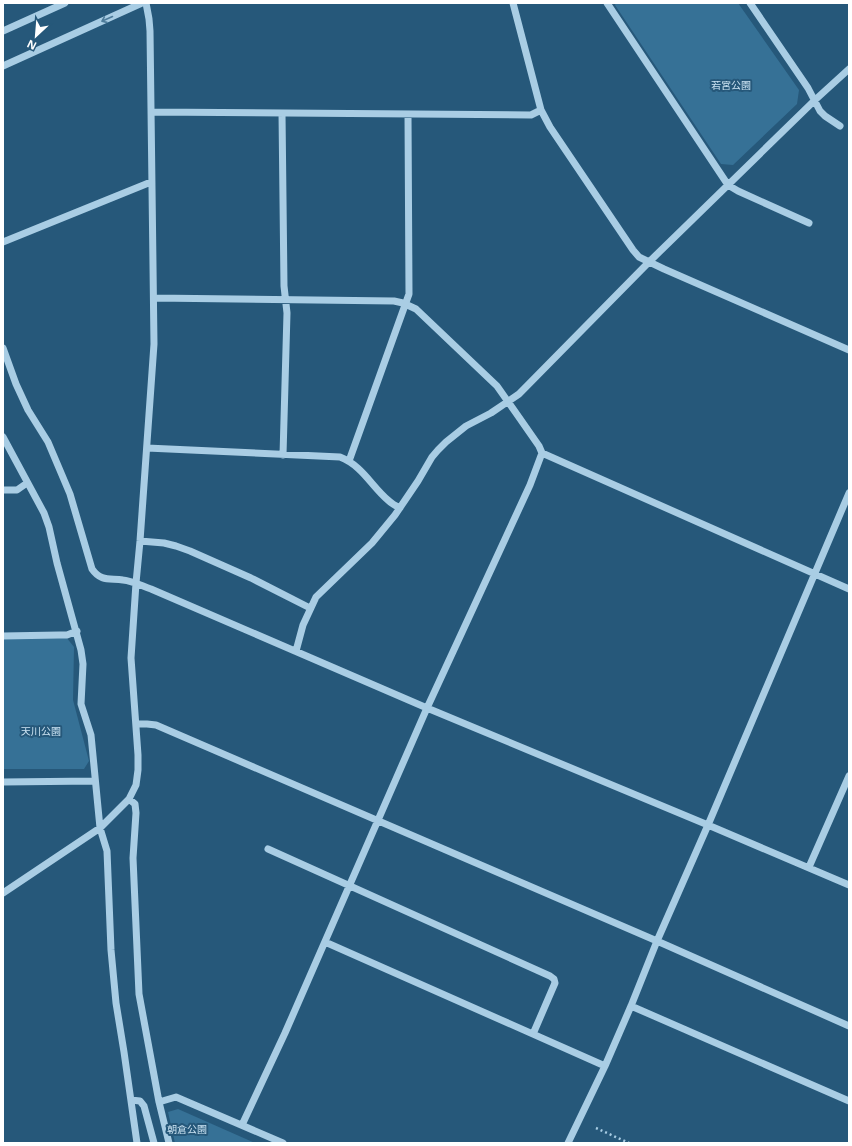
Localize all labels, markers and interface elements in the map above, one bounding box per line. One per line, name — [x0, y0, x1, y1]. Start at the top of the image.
north arrow — [16, 16, 56, 56]
one-way arrow — [101, 16, 113, 23]
text: N — [24, 37, 39, 54]
park label: 若宮公園 — [711, 78, 751, 92]
park label: 天川公園 — [21, 724, 61, 738]
park label: 朝倉公園 — [167, 1122, 207, 1136]

